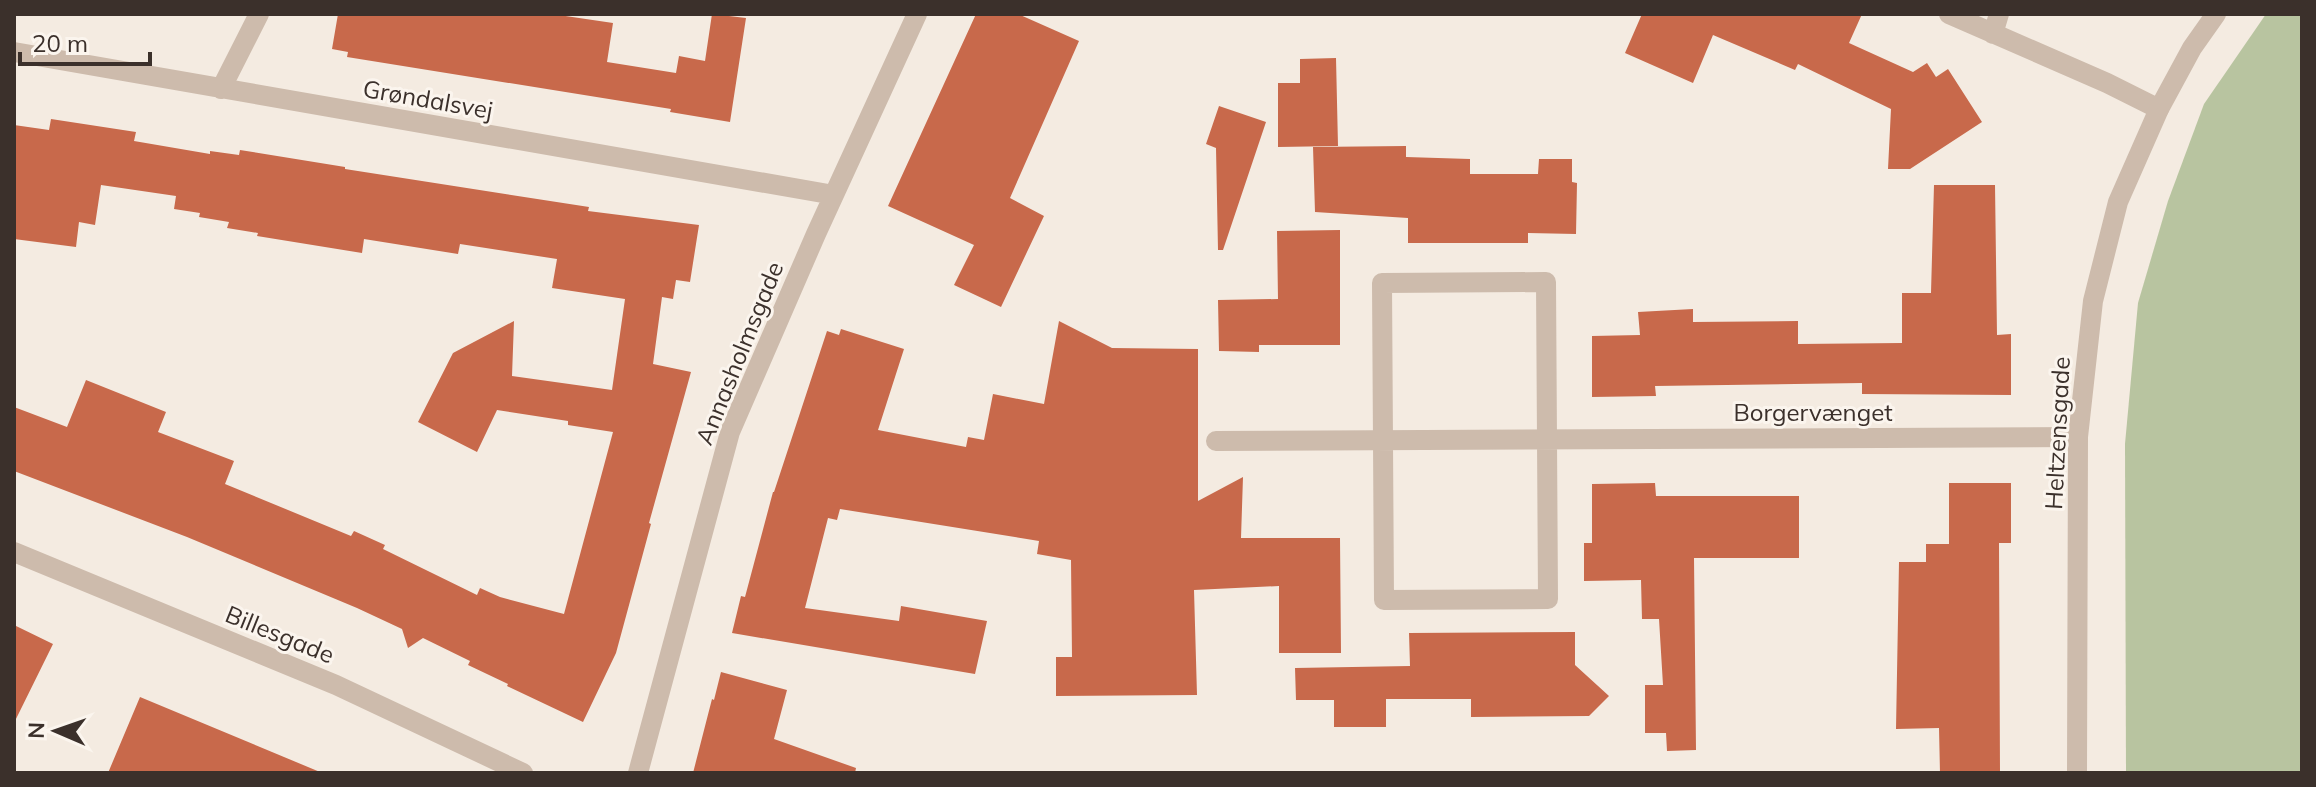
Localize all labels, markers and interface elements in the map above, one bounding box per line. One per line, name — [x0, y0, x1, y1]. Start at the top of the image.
scale bar — [20, 16, 150, 66]
text: 20 m — [32, 28, 88, 58]
street label: Grøndalsvej — [361, 73, 495, 125]
street label: Annasholmsgade — [689, 257, 789, 449]
street label: Heltzensgade — [2038, 356, 2076, 510]
street label: Borgervænget — [1733, 397, 1893, 427]
street label: Billesgade — [221, 599, 339, 669]
north arrow — [16, 691, 96, 771]
text: N — [22, 722, 50, 739]

